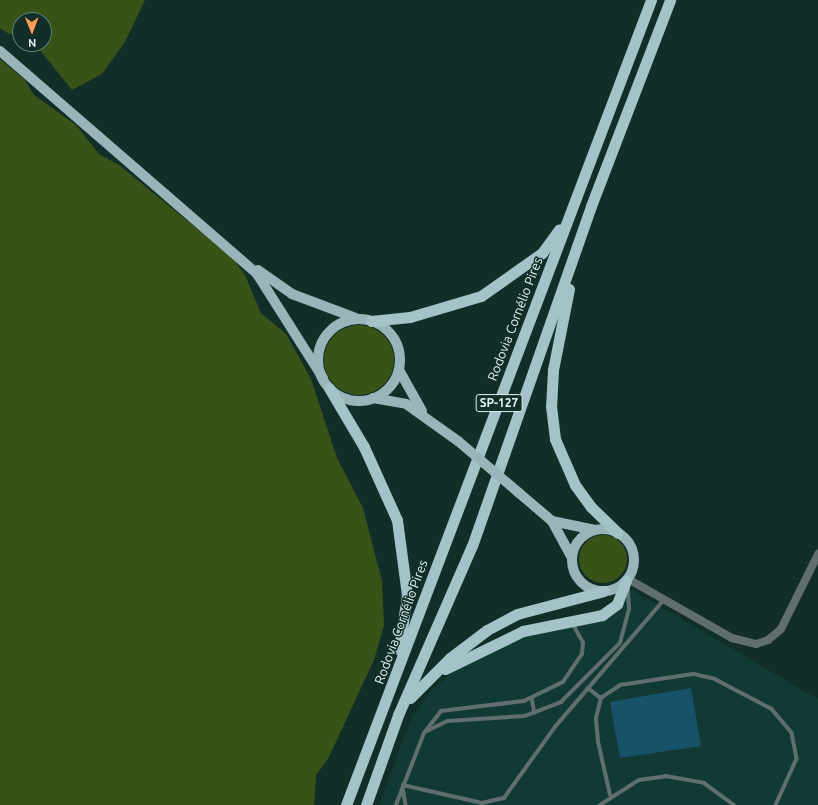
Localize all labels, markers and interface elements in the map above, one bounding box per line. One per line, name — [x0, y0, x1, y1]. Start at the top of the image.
north arrow — [12, 12, 52, 52]
text: N — [28, 37, 36, 49]
street label: Rodovia Cornélio Pires — [484, 255, 546, 383]
road number: SP-127 — [475, 393, 523, 413]
street label: Rodovia Cornélio Pires — [371, 558, 431, 686]

